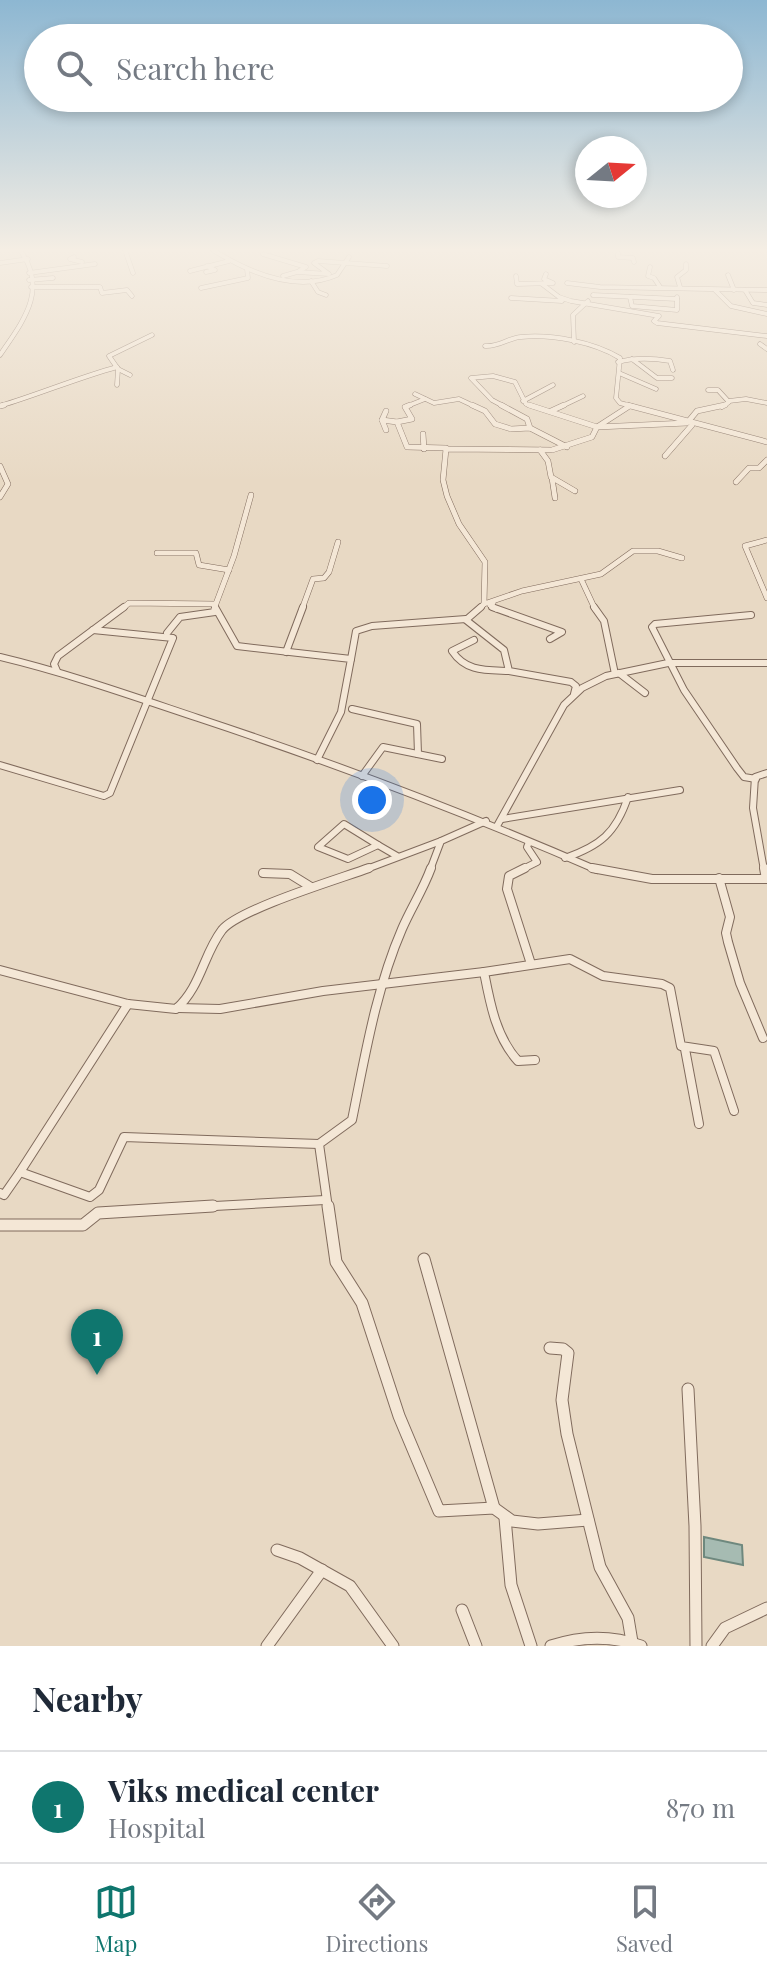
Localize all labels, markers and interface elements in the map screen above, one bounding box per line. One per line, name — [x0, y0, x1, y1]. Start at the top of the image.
search box — [24, 24, 743, 112]
icon: search — [52, 46, 96, 90]
text: Search here — [116, 48, 275, 88]
north arrow — [575, 136, 647, 208]
your location — [352, 780, 392, 820]
pin: 1 — [71, 1309, 123, 1375]
text: Nearby — [32, 1675, 143, 1721]
text: Viks medical center — [108, 1770, 379, 1810]
text: 1 — [53, 1790, 63, 1825]
text: 870 m — [666, 1790, 735, 1825]
text: Hospital — [108, 1810, 205, 1845]
tab: Map — [94, 1880, 138, 1958]
tab: Directions — [325, 1880, 428, 1958]
tab: Saved — [616, 1880, 673, 1958]

